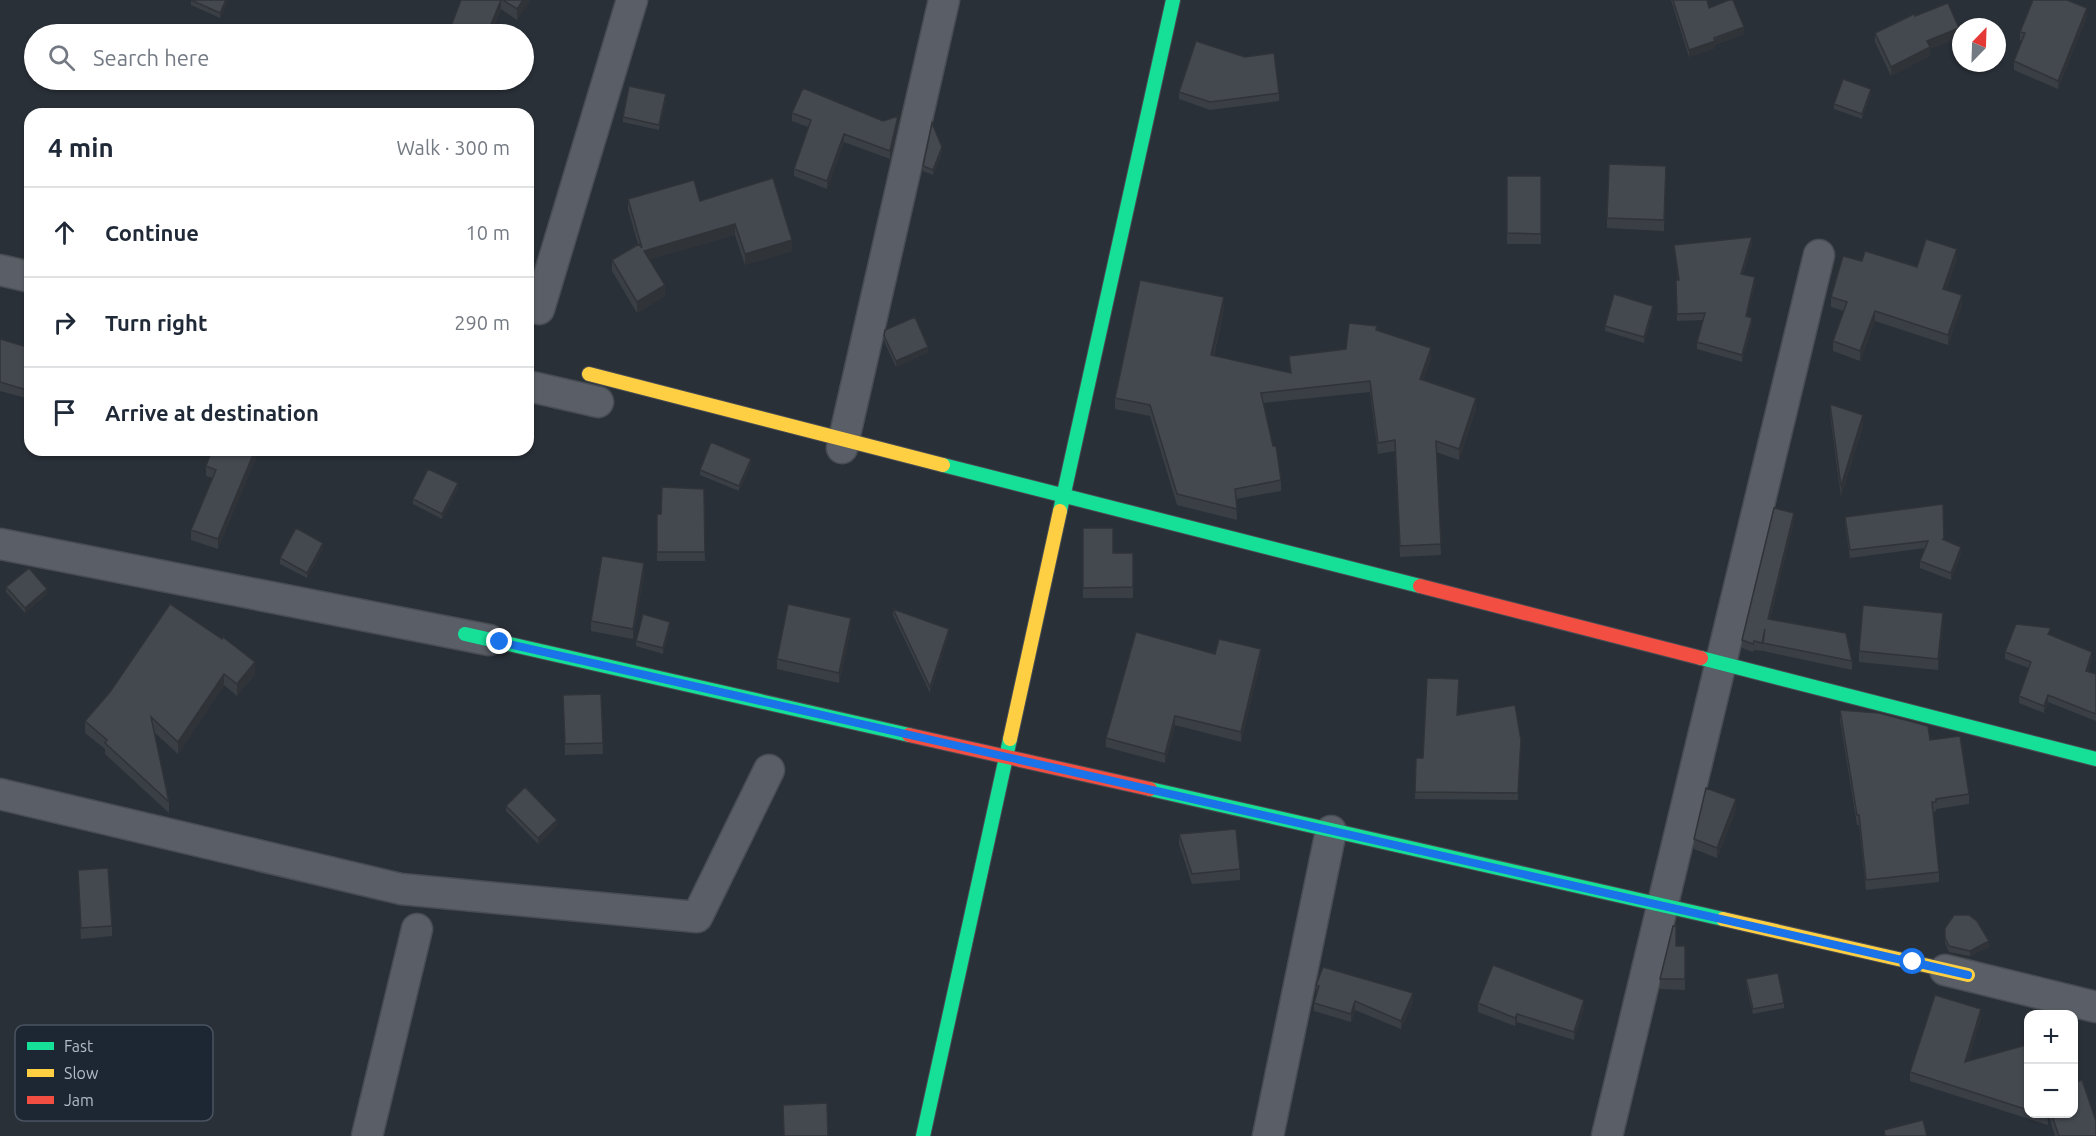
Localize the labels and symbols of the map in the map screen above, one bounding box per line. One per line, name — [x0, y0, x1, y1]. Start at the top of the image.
north arrow — [1952, 18, 2006, 72]
route end — [486, 628, 512, 654]
route start — [1899, 948, 1925, 974]
legend — [15, 1025, 213, 1121]
text: Fast — [64, 1037, 94, 1055]
text: Slow — [64, 1064, 99, 1082]
text: Jam — [64, 1091, 94, 1109]

